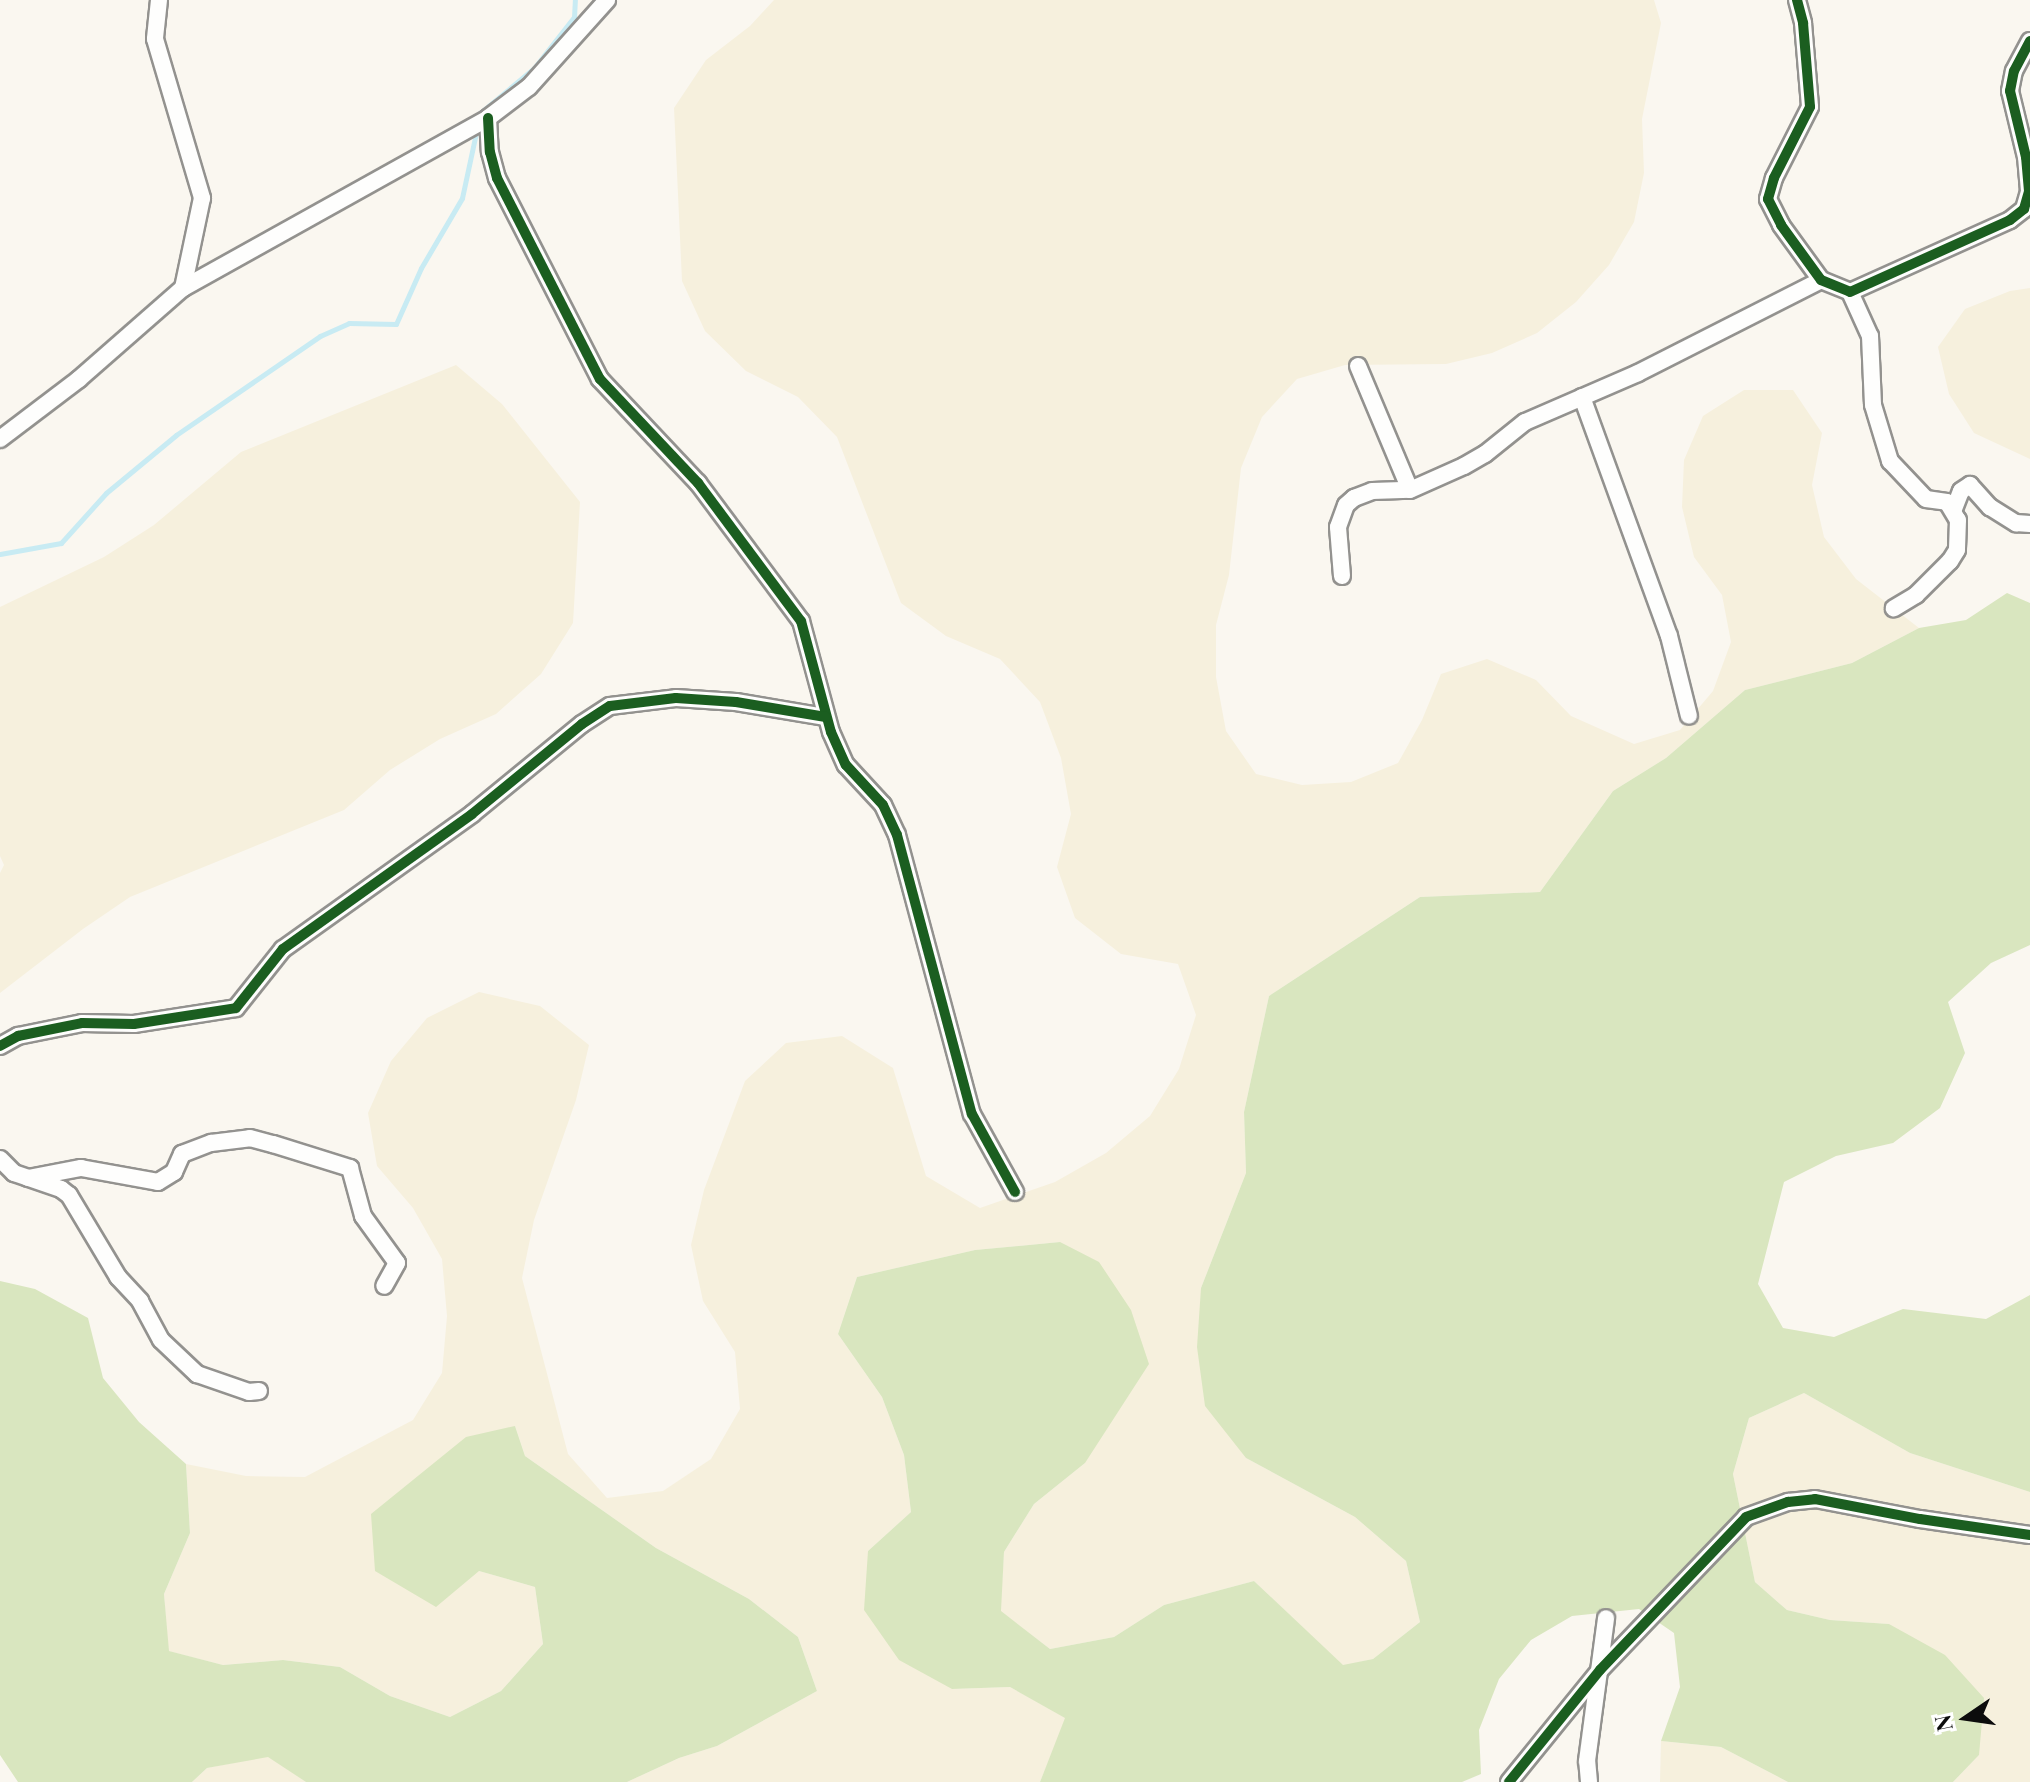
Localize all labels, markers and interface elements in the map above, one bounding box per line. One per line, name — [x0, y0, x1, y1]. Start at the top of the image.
north arrow — [1926, 1678, 2006, 1758]
text: N — [1926, 1712, 1959, 1735]

